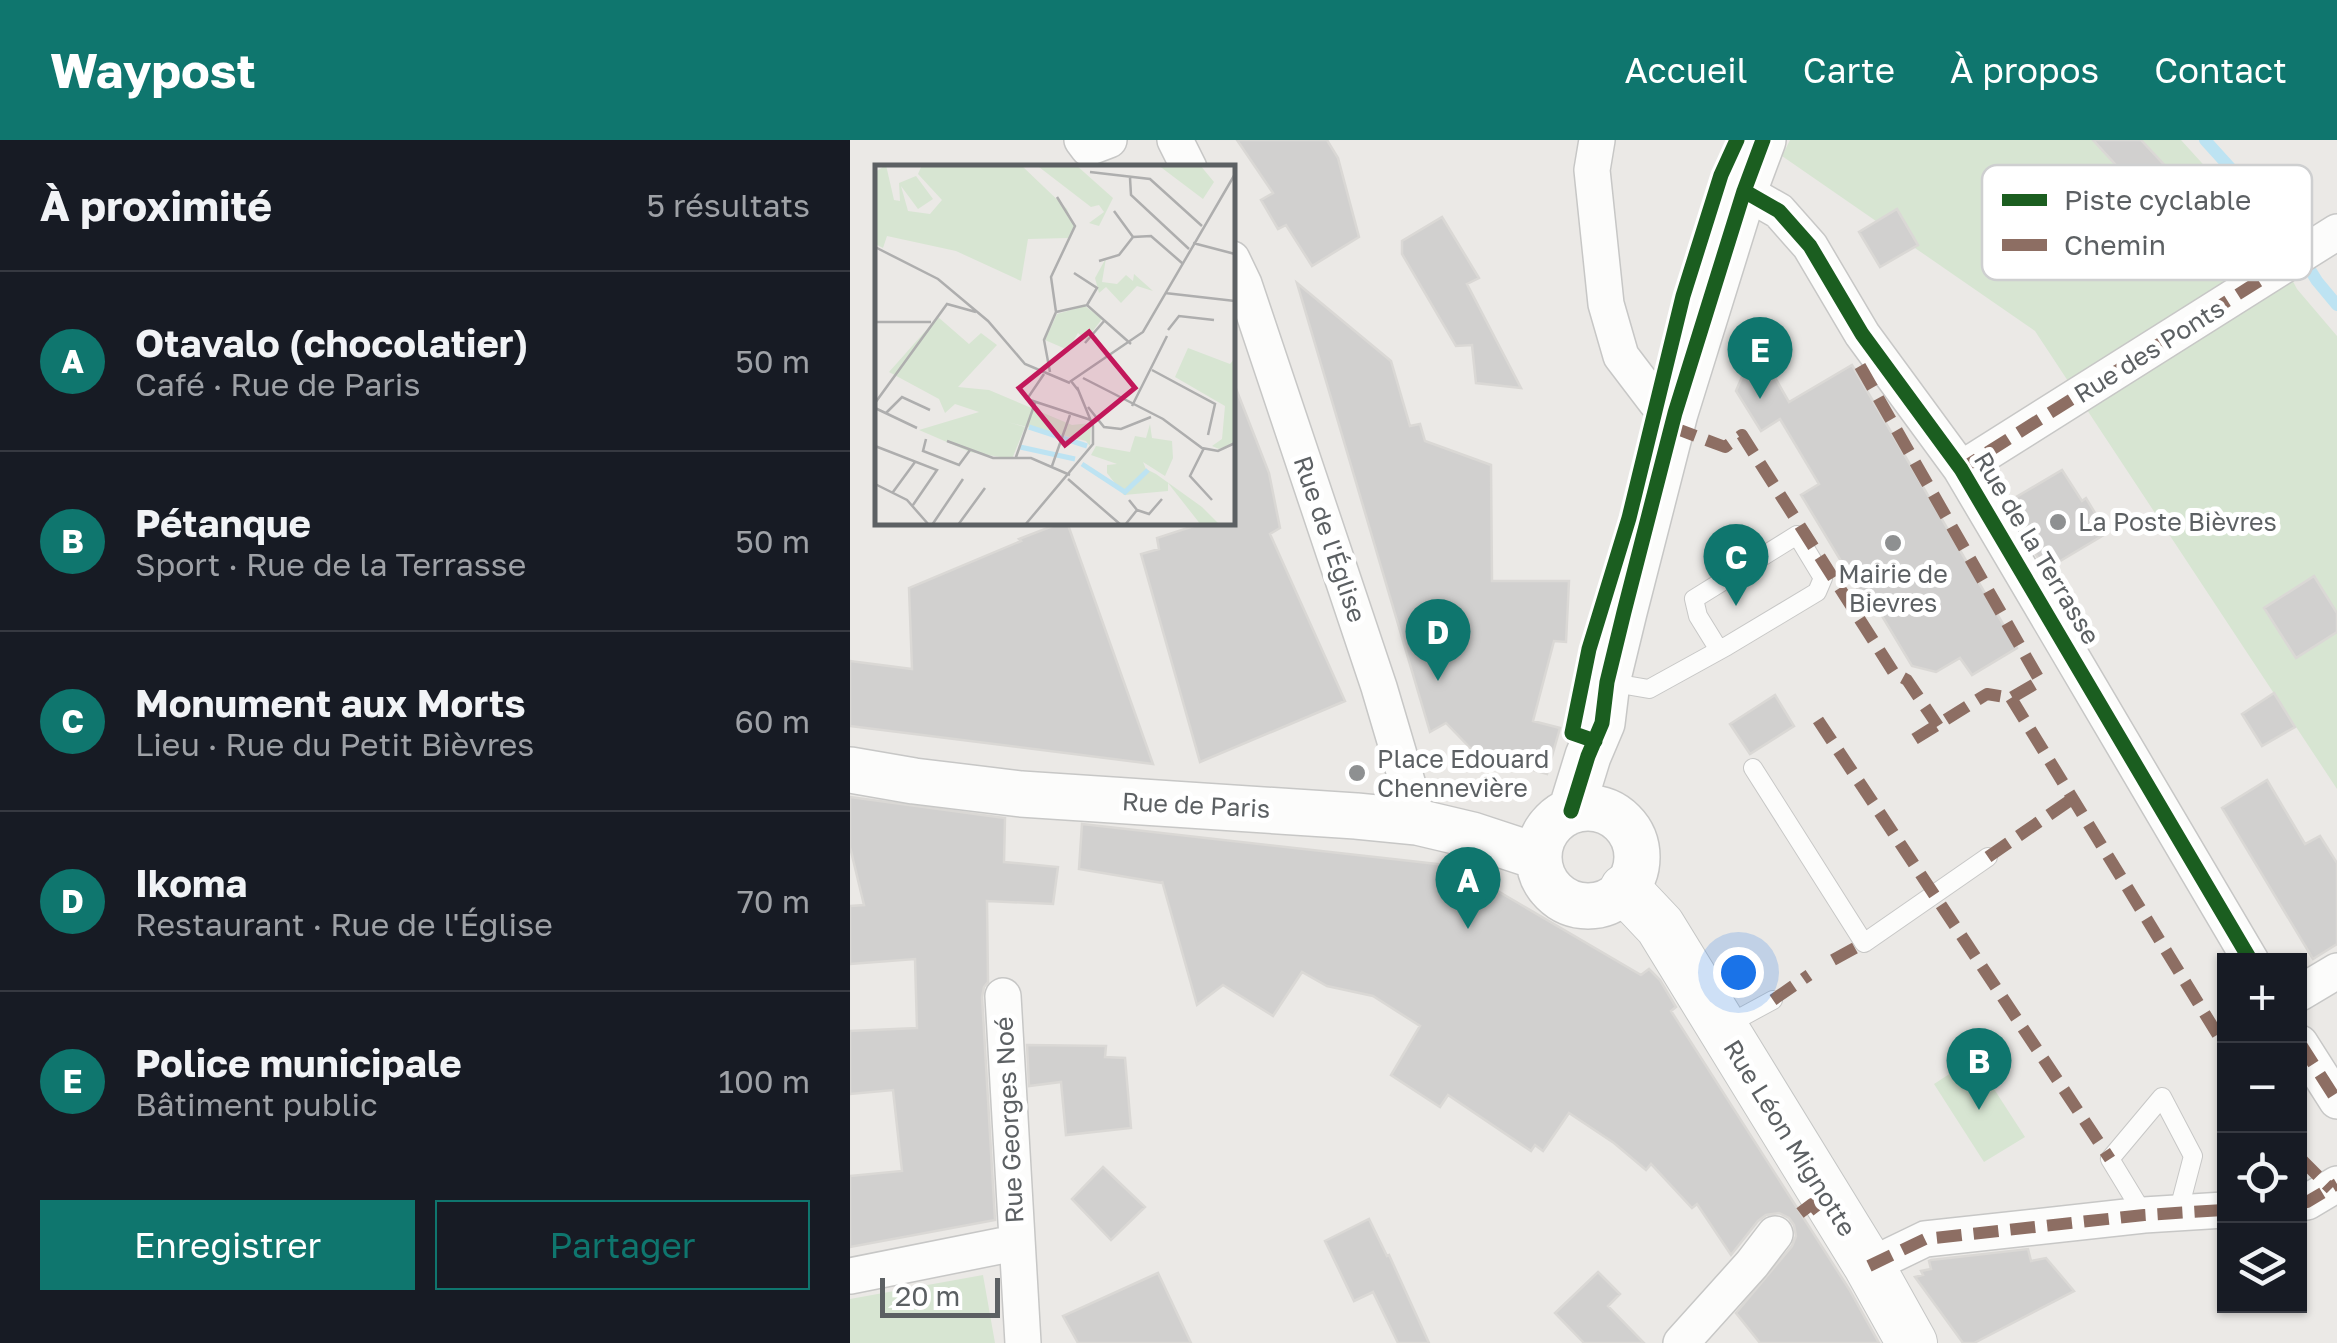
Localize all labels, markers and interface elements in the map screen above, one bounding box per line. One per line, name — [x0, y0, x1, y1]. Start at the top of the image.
text: Waypost — [50, 41, 256, 99]
text: Accueil — [1625, 49, 1748, 91]
text: Carte — [1803, 49, 1895, 91]
text: À propos — [1950, 49, 2099, 91]
text: Contact — [2154, 49, 2287, 91]
inset map — [875, 165, 1235, 525]
legend — [1982, 165, 2312, 280]
text: À proximité — [40, 180, 272, 230]
text: Piste cyclable — [2064, 183, 2251, 216]
text: 5 résultats — [646, 186, 810, 224]
text: Chemin — [2064, 228, 2166, 261]
street label: Rue des Ponts — [2068, 292, 2230, 409]
pin: E — [1728, 316, 1792, 399]
text: Otavalo (chocolatier) — [135, 320, 528, 365]
text: A — [61, 342, 84, 380]
text: 50 m — [735, 342, 810, 380]
text: Café · Rue de Paris — [135, 365, 420, 403]
street label: Rue de la Terrasse — [1968, 446, 2107, 650]
street label: Rue de l'Église — [1288, 452, 1373, 626]
text: Pétanque — [135, 500, 311, 545]
place label: La Poste Bièvres — [2078, 506, 2277, 537]
marker: La Poste Bièvres — [2047, 511, 2069, 533]
text: B — [61, 522, 84, 560]
text: 50 m — [735, 522, 810, 560]
pin: C — [1704, 524, 1768, 606]
marker: Mairie de Bievres — [1882, 532, 1904, 554]
text: Sport · Rue de la Terrasse — [135, 545, 526, 583]
place label: Mairie de Bievres — [1838, 558, 1948, 618]
pin: D — [1406, 598, 1470, 681]
text: Monument aux Morts — [135, 680, 525, 725]
text: C — [61, 702, 84, 740]
text: 60 m — [734, 702, 810, 740]
text: Lieu · Rue du Petit Bièvres — [135, 725, 534, 763]
place label: Place Edouard Chennevière — [1377, 743, 1549, 803]
marker: Place Edouard Chennevière — [1346, 762, 1368, 784]
street label: Rue de Paris — [1121, 785, 1271, 824]
pin: A — [1436, 846, 1500, 929]
text: Ikoma — [135, 860, 247, 905]
text: D — [61, 882, 84, 920]
text: 70 m — [737, 882, 810, 920]
text: Restaurant · Rue de l'Église — [135, 905, 553, 943]
your location — [1713, 947, 1764, 998]
map controls — [2217, 953, 2307, 1313]
button: + — [2217, 953, 2307, 1043]
street label: Rue Georges Noé — [988, 1016, 1029, 1224]
pin: B — [1946, 1028, 2012, 1110]
street label: Rue Léon Mignotte — [1717, 1034, 1863, 1242]
text: Police municipale — [135, 1040, 462, 1085]
button: − — [2217, 1043, 2307, 1133]
text: E — [63, 1062, 82, 1100]
text: 100 m — [718, 1062, 810, 1100]
text: Bâtiment public — [135, 1085, 378, 1123]
button: locate — [2217, 1133, 2307, 1223]
button: Enregistrer — [40, 1200, 415, 1290]
button: Partager — [435, 1200, 810, 1290]
button: layers — [2217, 1223, 2307, 1313]
scale bar — [880, 1273, 1000, 1318]
text: 20 m — [895, 1279, 960, 1312]

